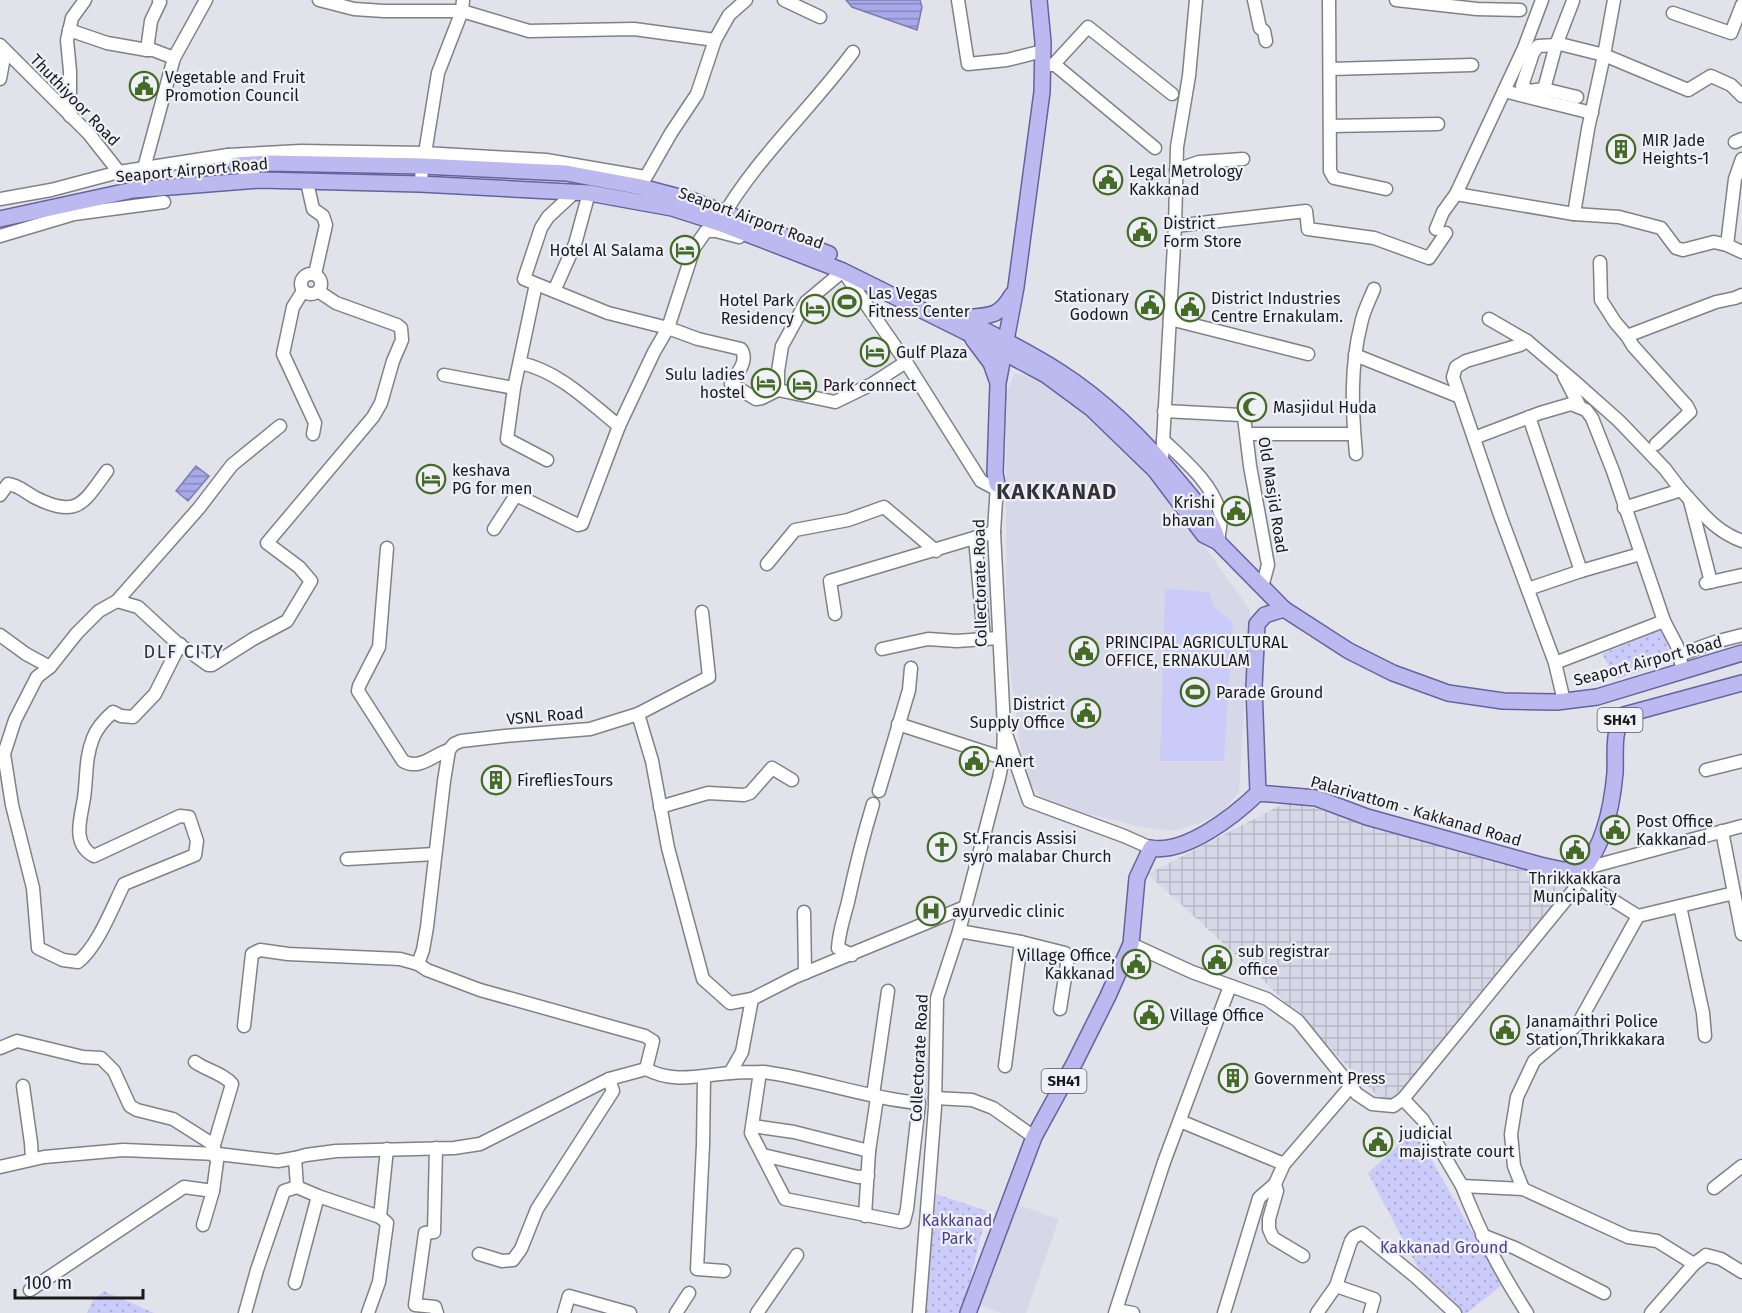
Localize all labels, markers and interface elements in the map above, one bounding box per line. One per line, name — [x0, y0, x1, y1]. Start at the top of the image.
street label: Thuthiyoor Road — [26, 50, 124, 150]
place label: Vegetable and Fruit Promotion Council — [165, 68, 306, 105]
public building icon: Vegetable and Fruit Promotion Council — [128, 70, 160, 102]
place label: MIR Jade Heights-1 — [1642, 131, 1709, 168]
building icon: MIR Jade Heights-1 — [1605, 133, 1637, 165]
street label: Seaport Airport Road — [115, 154, 269, 186]
place label: Legal Metrology Kakkanad — [1129, 162, 1243, 199]
public building icon: Legal Metrology Kakkanad — [1092, 164, 1124, 196]
street label: Seaport Airport Road — [676, 183, 826, 253]
place label: District Form Store — [1163, 214, 1242, 251]
public building icon: District Form Store — [1126, 216, 1158, 248]
hotel icon: Hotel Al Salama — [669, 234, 701, 266]
place label: Hotel Al Salama — [550, 241, 664, 260]
place label: Las Vegas Fitness Center — [868, 284, 971, 321]
sports icon: Las Vegas Fitness Center — [831, 286, 863, 318]
place label: Stationary Godown — [1054, 287, 1129, 324]
public building icon: Stationary Godown — [1134, 289, 1166, 321]
place label: District Industries Centre Ernakulam. — [1211, 289, 1343, 326]
place label: Hotel Park Residency — [719, 291, 795, 328]
public building icon: District Industries Centre Ernakulam. — [1174, 291, 1206, 323]
hotel icon: Hotel Park Residency — [799, 293, 831, 325]
hotel icon: Gulf Plaza — [859, 336, 891, 368]
place label: Gulf Plaza — [896, 343, 968, 362]
place label: Sulu ladies hostel — [665, 365, 745, 402]
hotel icon: Sulu ladies hostel — [750, 367, 782, 399]
hotel icon: Park connect — [786, 369, 818, 401]
place label: Park connect — [823, 376, 917, 395]
mosque icon: Masjidul Huda — [1236, 391, 1268, 423]
place label: Masjidul Huda — [1273, 398, 1377, 417]
street label: Old Masjid Road — [1254, 435, 1292, 555]
place label: keshava PG for men — [452, 461, 532, 498]
hotel icon: keshava PG for men — [415, 463, 447, 495]
district label: KAKKANAD — [996, 478, 1118, 505]
place label: Krishi bhavan — [1162, 493, 1215, 530]
public building icon: Krishi bhavan — [1220, 495, 1252, 527]
street label: Collectorate Road — [969, 519, 991, 647]
street label: Seaport Airport Road — [1572, 632, 1724, 690]
place label: PRINCIPAL AGRICULTURAL OFFICE, ERNAKULAM — [1105, 633, 1288, 670]
public building icon: PRINCIPAL AGRICULTURAL OFFICE, ERNAKULAM — [1068, 635, 1100, 667]
district label: DLF CITY — [144, 641, 224, 663]
sports icon: Parade Ground — [1179, 676, 1211, 708]
place label: Parade Ground — [1216, 683, 1323, 702]
place label: District Supply Office — [970, 695, 1065, 732]
public building icon: District Supply Office — [1070, 697, 1102, 729]
street label: VSNL Road — [506, 703, 584, 729]
road number: SH41 — [1598, 708, 1642, 732]
public building icon: Anert — [958, 745, 990, 777]
place label: Anert — [995, 752, 1034, 771]
building icon: FirefliesTours — [480, 764, 512, 796]
place label: FirefliesTours — [517, 771, 613, 790]
street label: Palarivattom - Kakkanad Road — [1308, 772, 1524, 850]
place label: Post Office Kakkanad — [1636, 812, 1713, 849]
public building icon: Post Office Kakkanad — [1599, 814, 1631, 846]
place label: St.Francis Assisi syro malabar Church — [963, 829, 1112, 866]
church icon: St.Francis Assisi syro malabar Church — [926, 831, 958, 863]
public building icon: Thrikkakkara Muncipality — [1559, 834, 1591, 866]
place label: Thrikkakkara Muncipality — [1529, 869, 1621, 906]
hospital icon: ayurvedic clinic — [915, 895, 947, 927]
place label: ayurvedic clinic — [952, 902, 1065, 921]
place label: sub registrar office — [1238, 942, 1330, 979]
public building icon: sub registrar office — [1201, 944, 1233, 976]
place label: Village Office, Kakkanad — [1017, 946, 1115, 983]
public building icon: Village Office, Kakkanad — [1120, 948, 1152, 980]
street label: Collectorate Road — [906, 993, 932, 1123]
public building icon: Village Office — [1133, 999, 1165, 1031]
place label: Village Office — [1170, 1006, 1264, 1025]
place label: Janamaithri Police Station,Thrikkakara — [1526, 1012, 1665, 1049]
public building icon: Janamaithri Police Station,Thrikkakara — [1489, 1014, 1521, 1046]
building icon: Government Press — [1217, 1062, 1249, 1094]
road number: SH41 — [1042, 1069, 1086, 1093]
place label: Government Press — [1254, 1069, 1385, 1088]
place label: judicial majistrate court — [1398, 1124, 1514, 1161]
public building icon: judicial majistrate court — [1362, 1126, 1394, 1158]
park label: Kakkanad Park — [922, 1211, 992, 1248]
park label: Kakkanad Ground — [1380, 1238, 1508, 1257]
scale bar — [15, 1262, 142, 1300]
text: 100 m — [24, 1272, 72, 1294]

